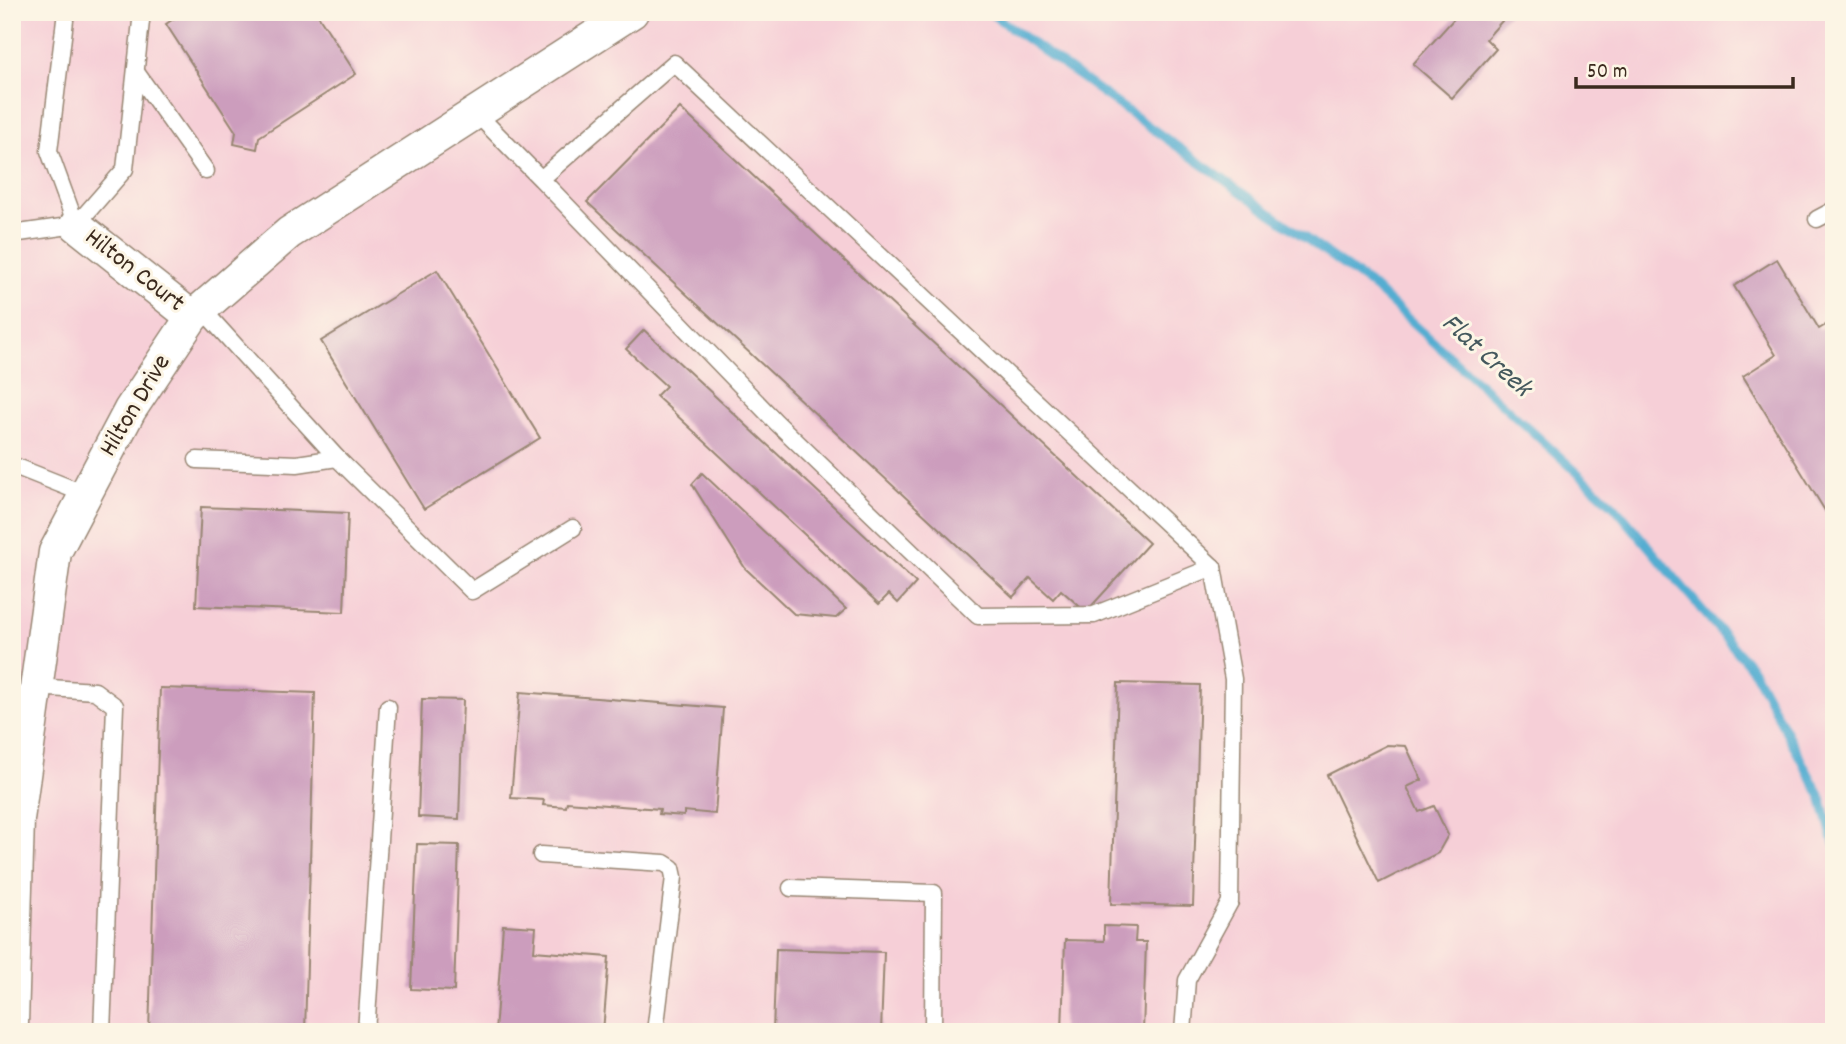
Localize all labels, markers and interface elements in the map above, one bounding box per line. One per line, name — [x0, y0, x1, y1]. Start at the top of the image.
scale bar — [1576, 46, 1794, 90]
text: 50 m — [1587, 58, 1627, 88]
street label: Hilton Court — [76, 220, 192, 322]
water label: Flat Creek — [1431, 306, 1541, 410]
street label: Hilton Drive — [91, 348, 181, 464]

